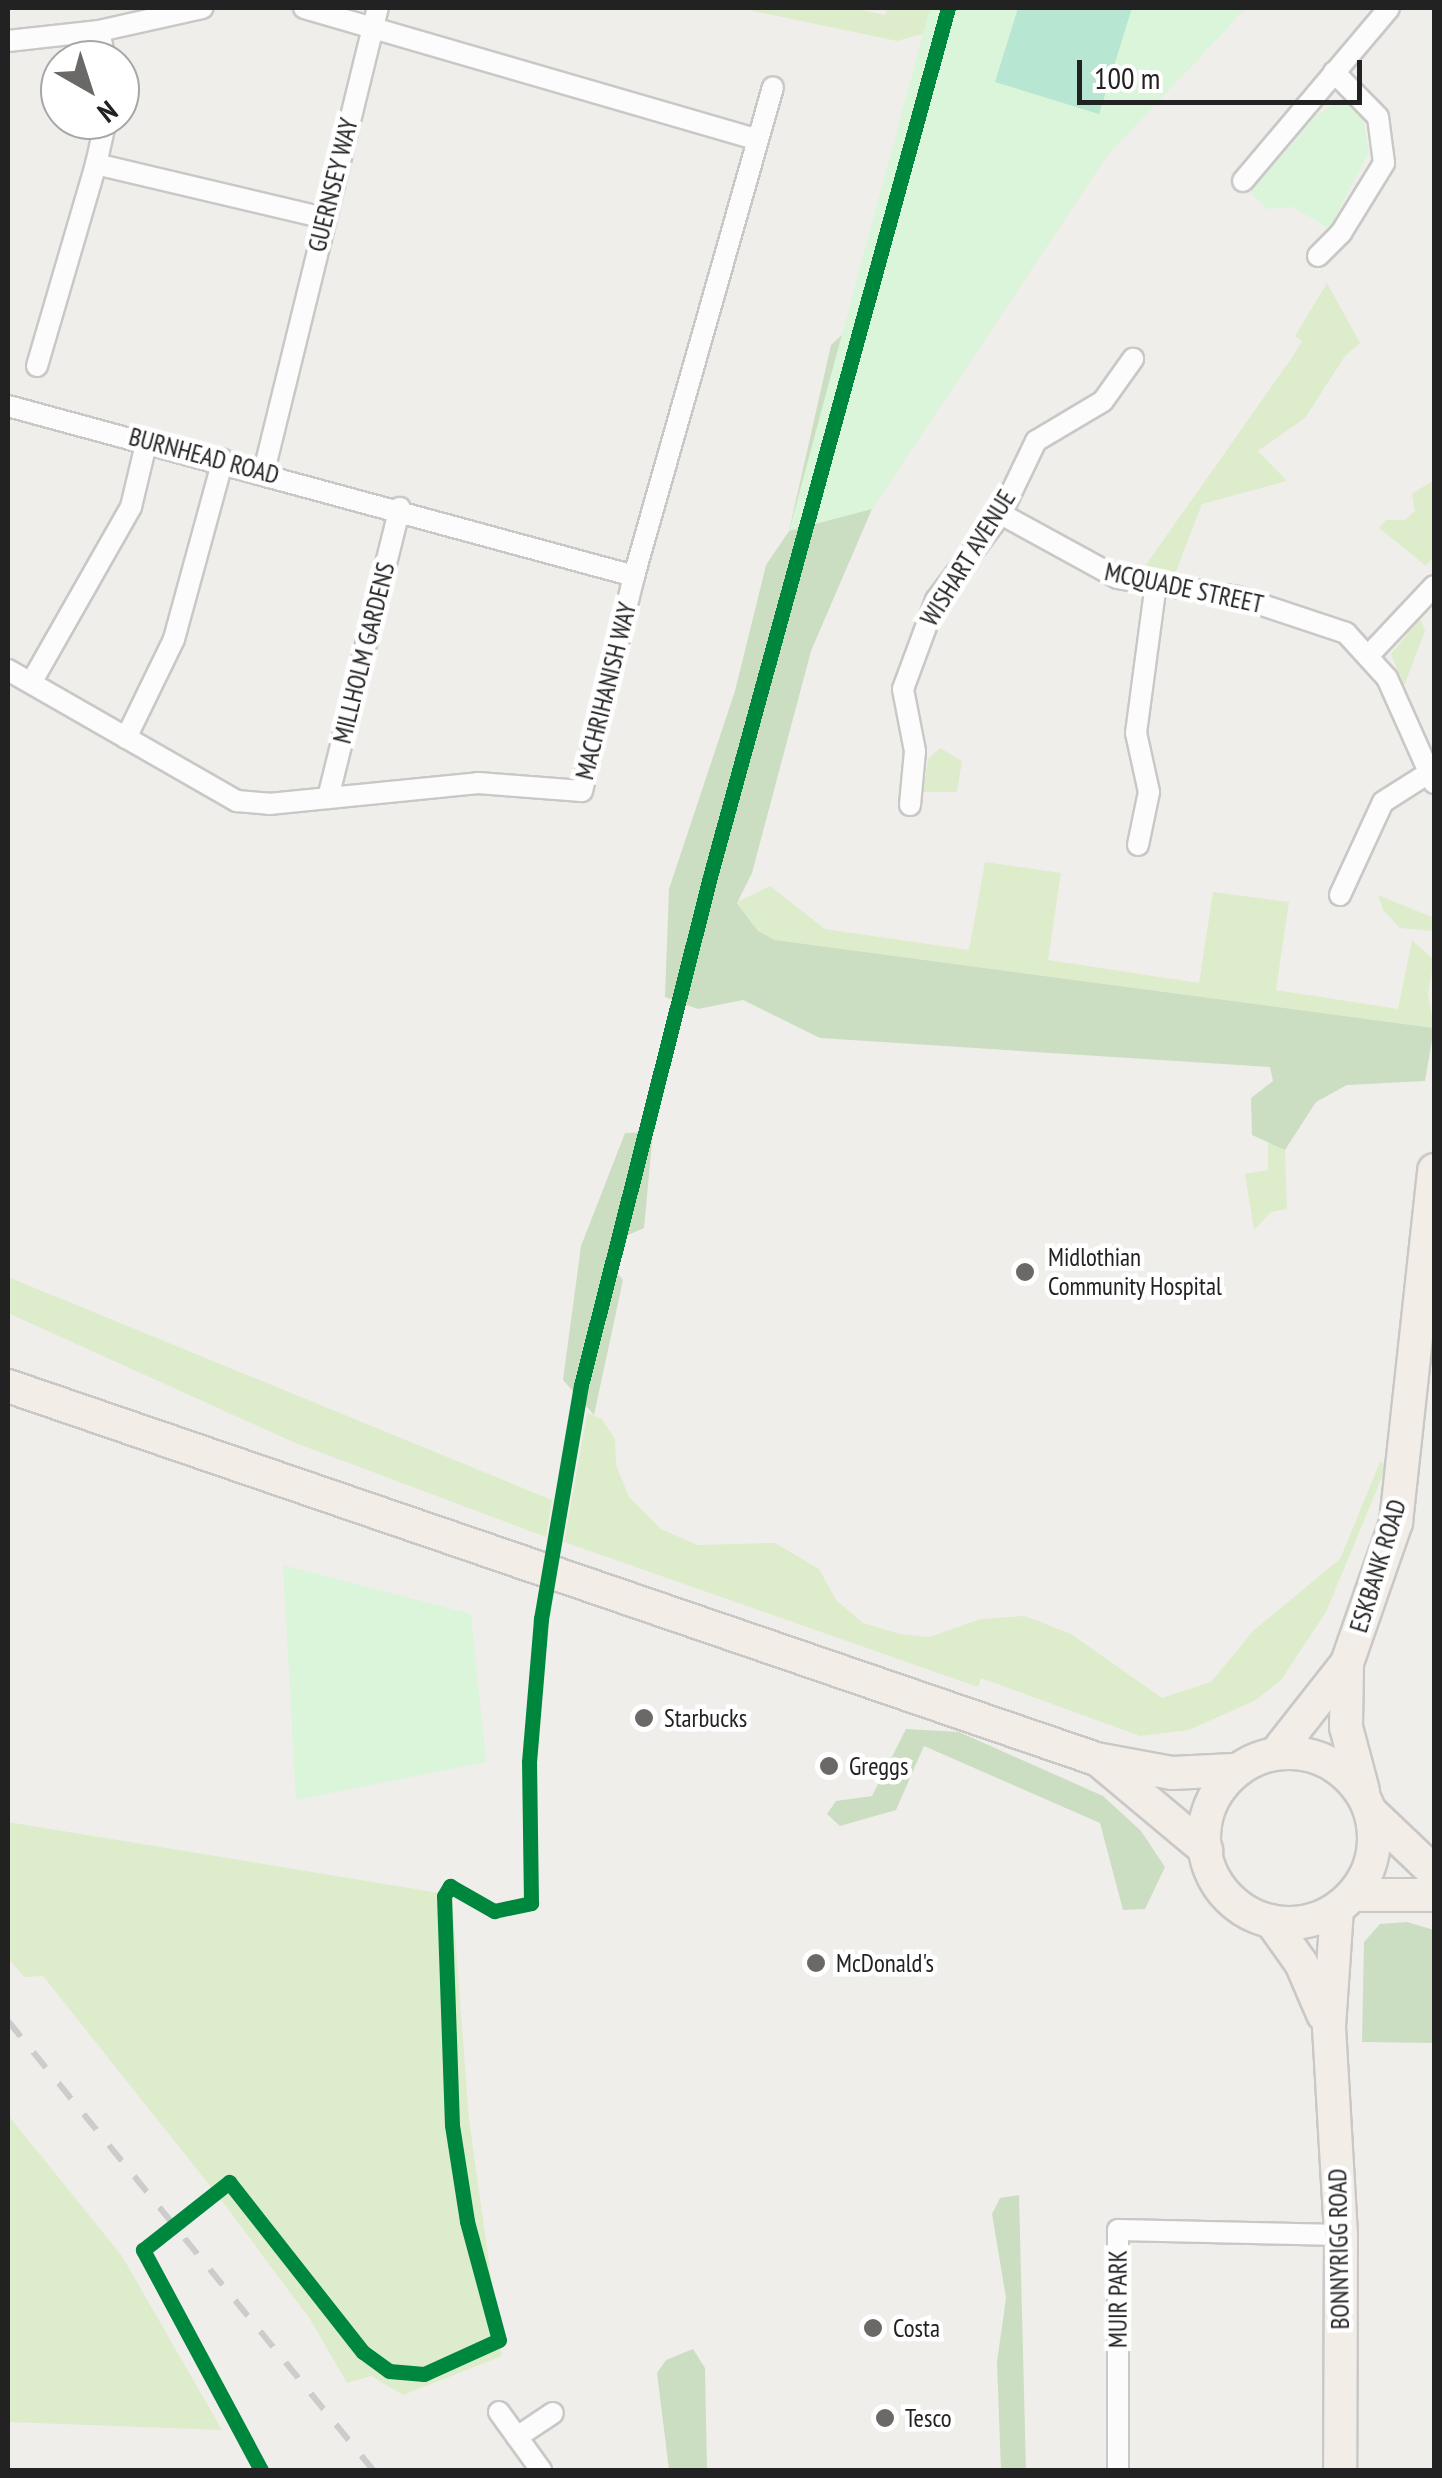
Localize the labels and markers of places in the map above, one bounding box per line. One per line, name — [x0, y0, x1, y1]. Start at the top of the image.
place label: Midlothian Community Hospital — [1048, 1243, 1222, 1302]
marker: Midlothian Community Hospital — [1012, 1259, 1038, 1285]
place label: Starbucks — [664, 1703, 747, 1733]
marker: Starbucks — [633, 1707, 655, 1729]
place label: Greggs — [849, 1751, 908, 1781]
marker: Greggs — [818, 1755, 840, 1777]
place label: McDonald's — [836, 1948, 934, 1978]
marker: McDonald's — [805, 1952, 827, 1974]
place label: Costa — [893, 2313, 940, 2343]
marker: Costa — [862, 2317, 884, 2339]
place label: Tesco — [905, 2403, 952, 2433]
marker: Tesco — [874, 2407, 896, 2429]

